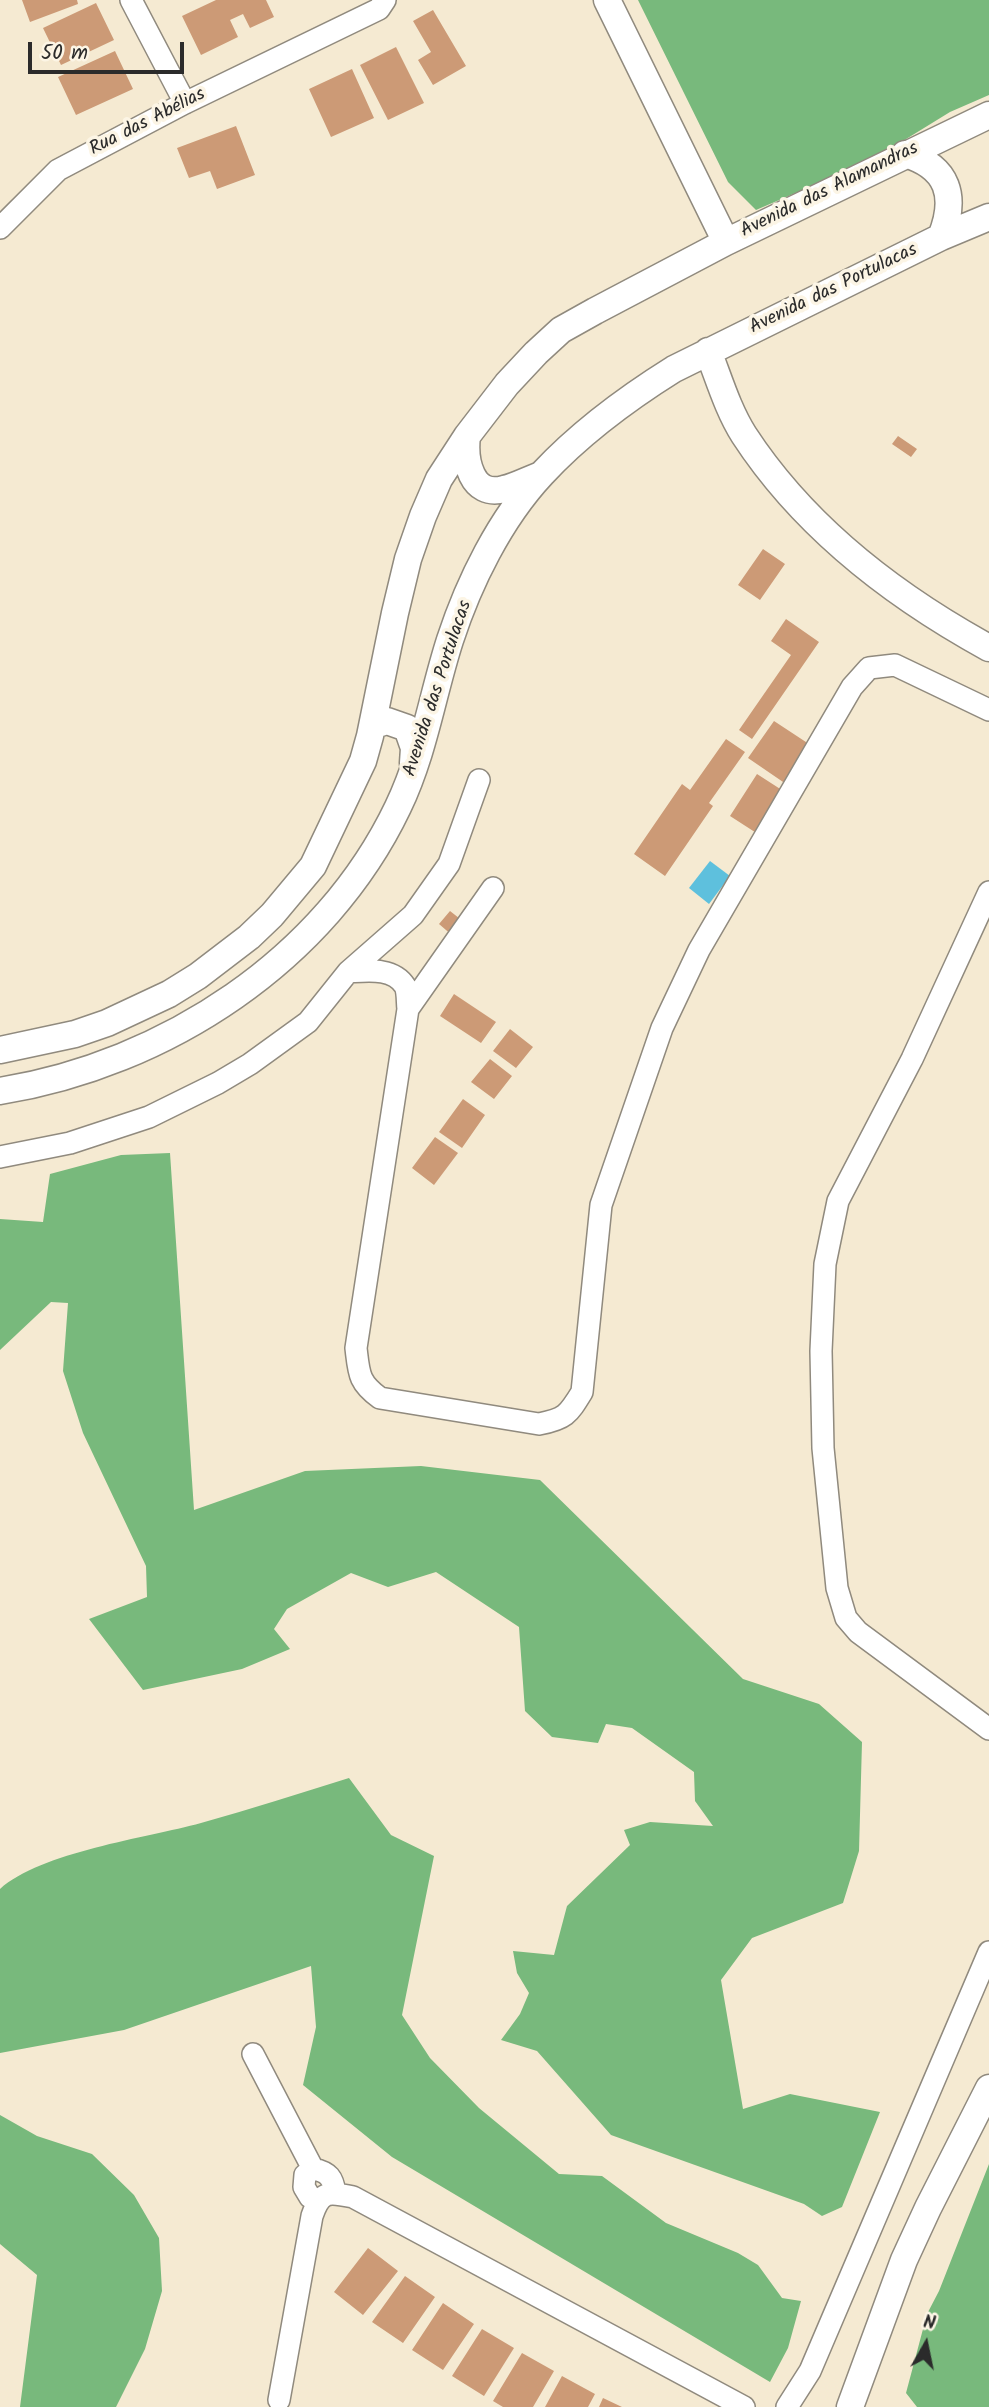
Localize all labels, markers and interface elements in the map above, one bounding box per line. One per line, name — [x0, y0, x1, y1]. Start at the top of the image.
scale bar — [32, 28, 187, 72]
text: 50 m — [41, 37, 88, 70]
street label: Rua das Abélias — [86, 84, 210, 162]
street label: Avenida das Alamandras — [737, 138, 923, 244]
street label: Avenida das Portulacas — [746, 240, 922, 340]
street label: Avenida das Portulacas — [400, 598, 478, 780]
text: N — [921, 2308, 938, 2339]
north arrow — [891, 2309, 961, 2379]

